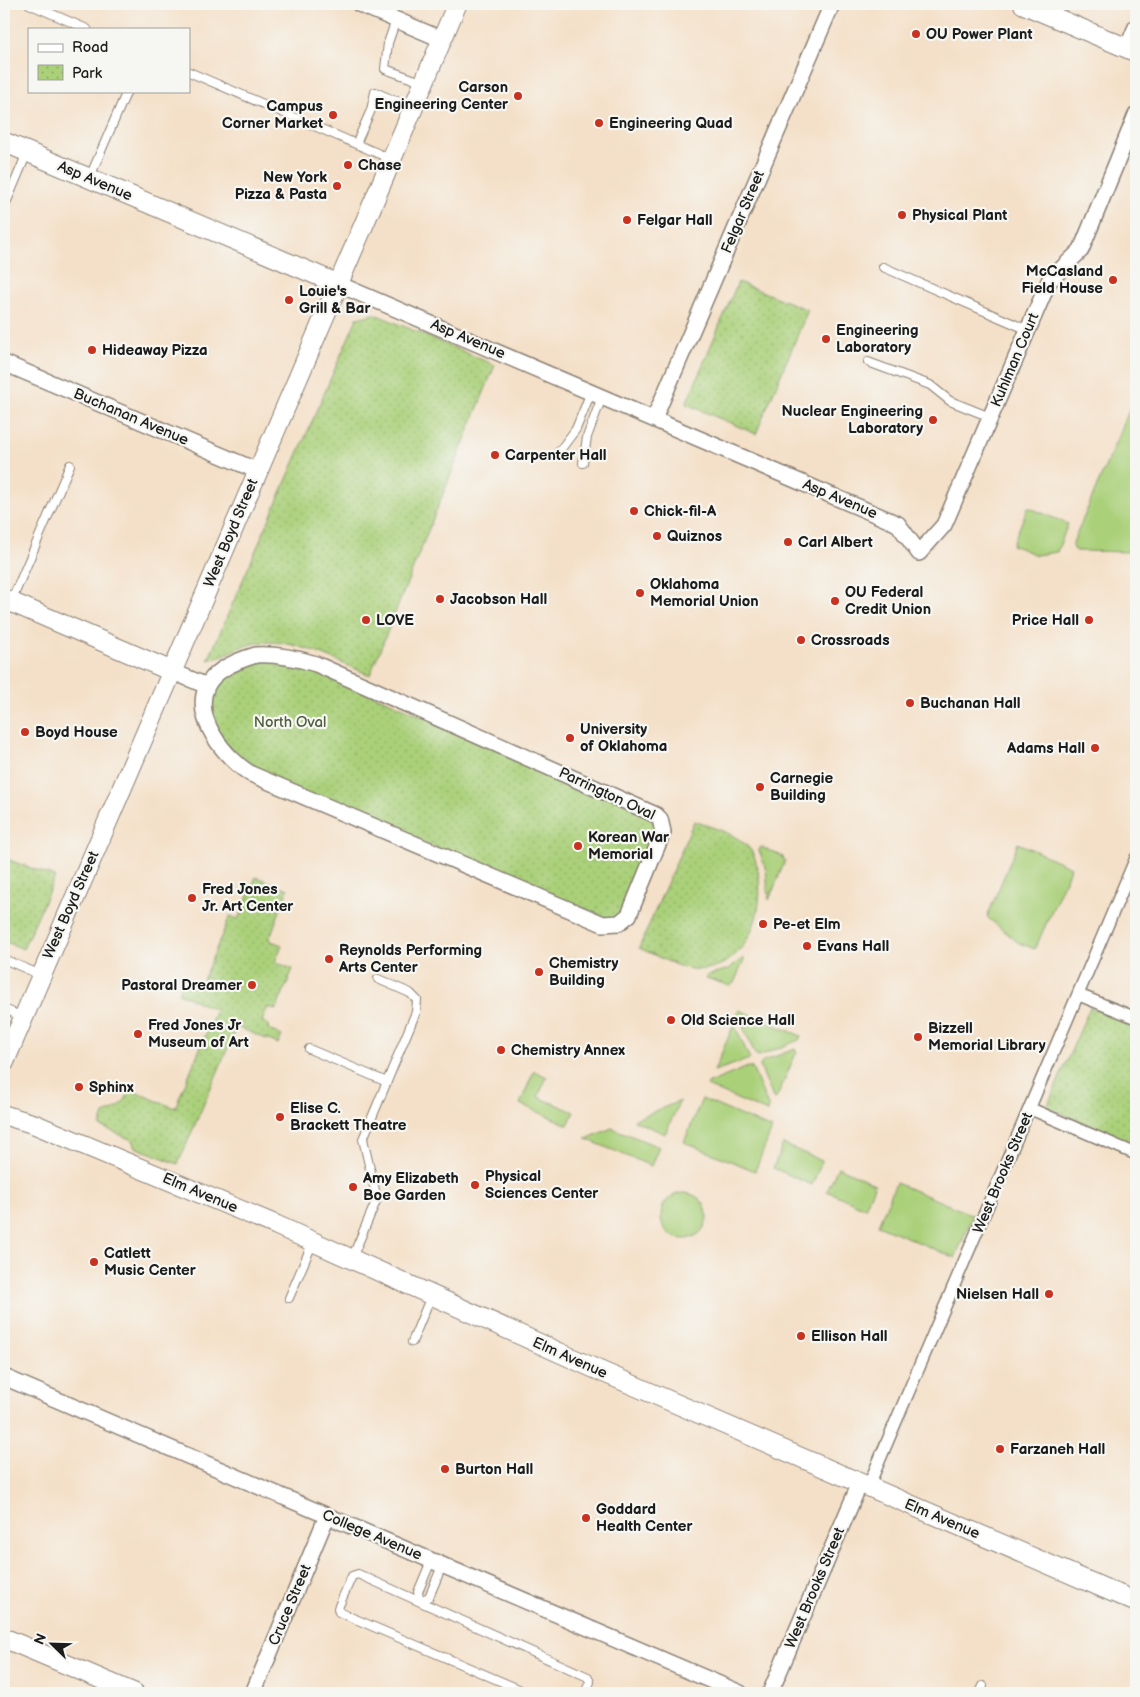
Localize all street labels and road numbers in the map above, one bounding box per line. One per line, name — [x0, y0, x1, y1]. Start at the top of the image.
street label: Asp Avenue — [55, 157, 135, 205]
street label: Felgar Street — [717, 167, 769, 256]
street label: Kuhlman Court — [987, 310, 1044, 410]
street label: Asp Avenue — [428, 315, 508, 363]
street label: Buchanan Avenue — [71, 384, 192, 450]
street label: West Boyd Street — [200, 475, 263, 590]
street label: Asp Avenue — [800, 475, 880, 523]
street label: Parrington Oval — [556, 763, 658, 825]
street label: West Boyd Street — [39, 848, 103, 962]
street label: West Brooks Street — [969, 1109, 1037, 1237]
street label: Elm Avenue — [159, 1169, 241, 1217]
street label: Elm Avenue — [530, 1333, 611, 1383]
street label: Elm Avenue — [901, 1495, 983, 1543]
street label: College Avenue — [319, 1505, 425, 1565]
street label: West Brooks Street — [781, 1524, 849, 1652]
street label: Cruce Street — [264, 1561, 316, 1648]

